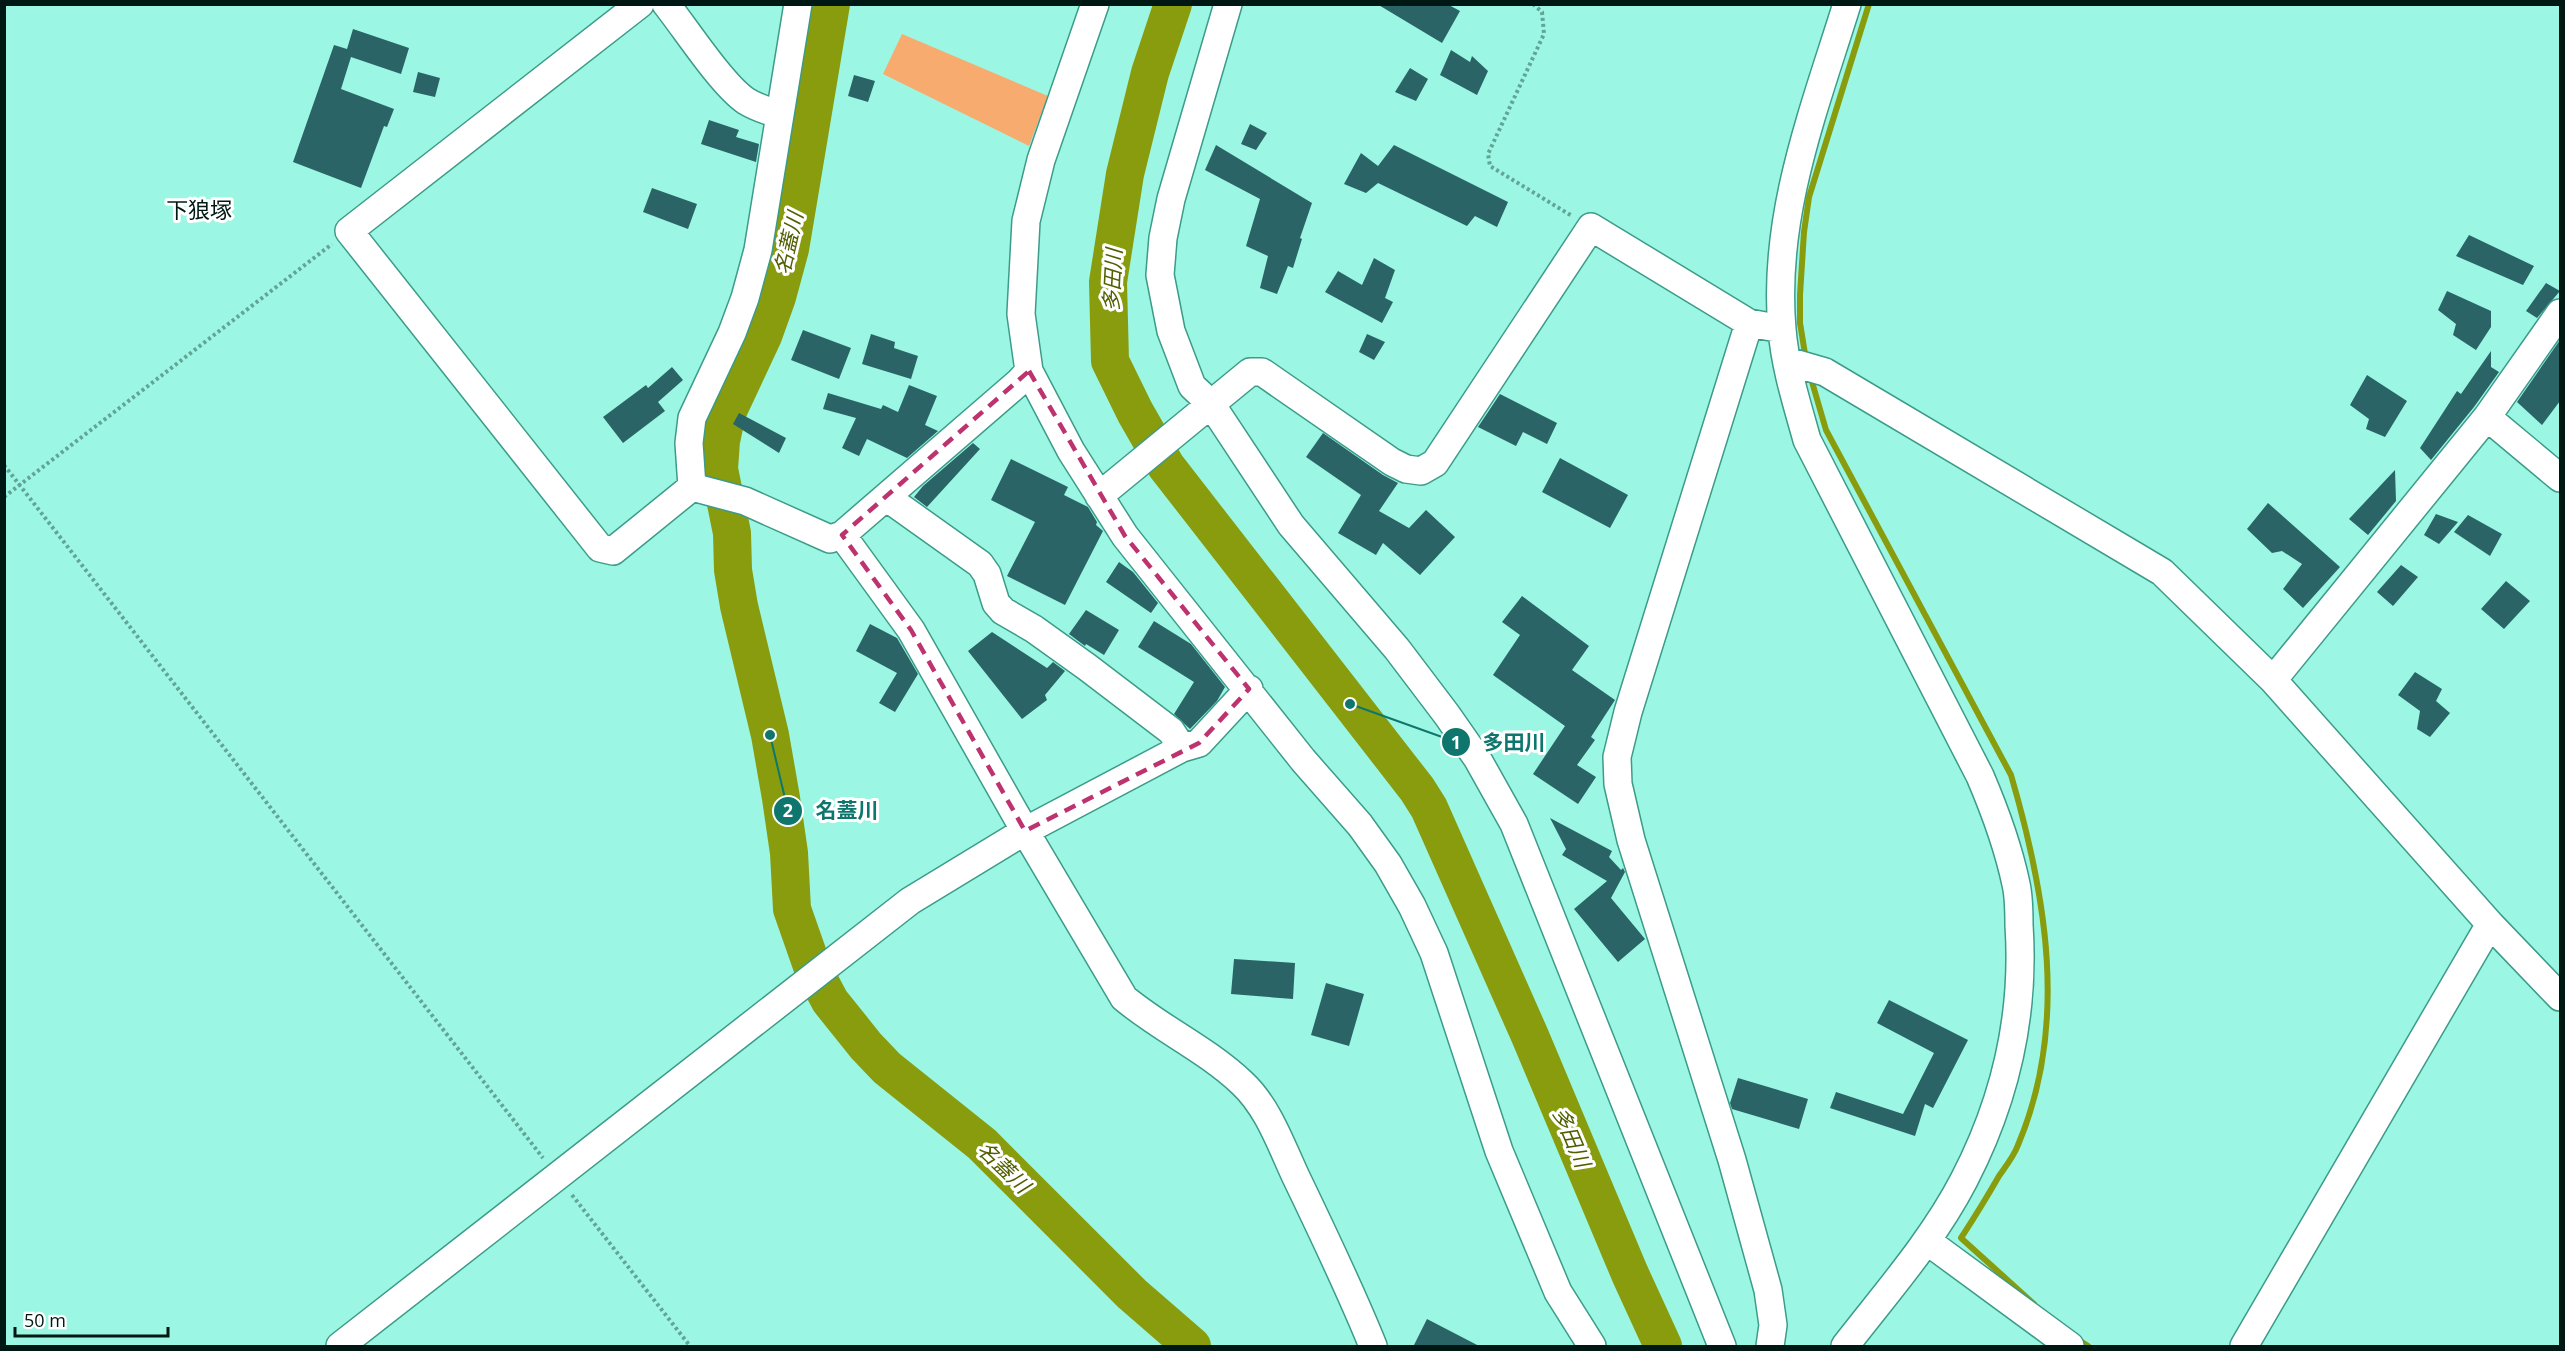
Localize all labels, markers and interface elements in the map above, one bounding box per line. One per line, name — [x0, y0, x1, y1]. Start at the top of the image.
district label: 下狼塚 — [166, 194, 232, 224]
water label: 名蓋川 — [767, 207, 809, 277]
water label: 多田川 — [1096, 246, 1128, 312]
callout: 多田川 — [1441, 723, 1558, 762]
text: 多田川 — [1483, 728, 1546, 756]
text: 1 — [1451, 730, 1461, 754]
callout: 名蓋川 — [773, 791, 890, 830]
text: 名蓋川 — [816, 796, 879, 824]
text: 2 — [783, 798, 793, 822]
water label: 多田川 — [1547, 1103, 1598, 1173]
water label: 名蓋川 — [972, 1135, 1038, 1200]
scale bar — [15, 1300, 168, 1338]
text: 50 m — [24, 1308, 66, 1332]

